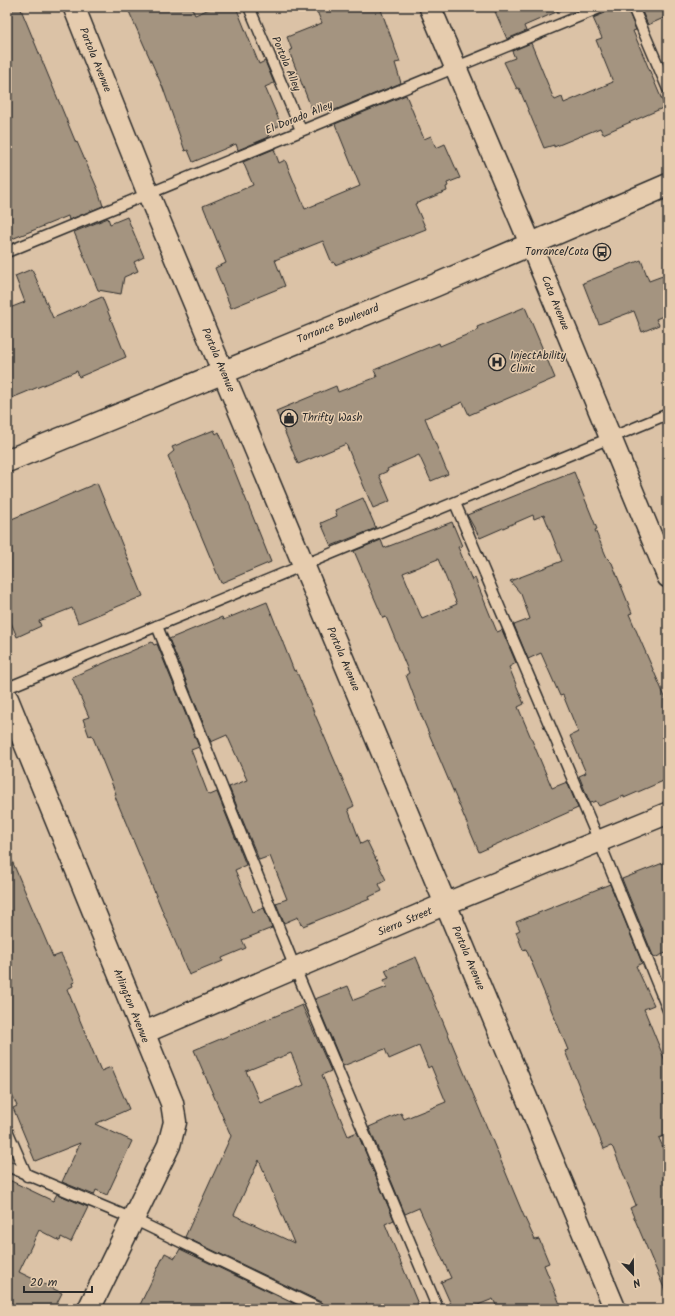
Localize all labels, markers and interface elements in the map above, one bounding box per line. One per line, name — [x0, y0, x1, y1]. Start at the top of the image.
street label: Portola Avenue — [74, 25, 116, 95]
street label: Portola Alley — [266, 34, 306, 95]
street label: El Dorado Alley — [262, 96, 336, 140]
bus stop icon: Torrance/Cota — [592, 242, 612, 262]
place label: Torrance/Cota — [525, 243, 589, 261]
street label: Cota Avenue — [536, 273, 574, 333]
street label: Torrance Boulevard — [294, 299, 382, 349]
street label: Portola Avenue — [196, 325, 240, 395]
place label: InjectAbility Clinic — [510, 347, 567, 378]
hospital icon: InjectAbility Clinic — [487, 352, 507, 372]
shop icon: Thrifty Wash — [279, 408, 299, 428]
place label: Thrifty Wash — [302, 409, 362, 427]
street label: Portola Avenue — [321, 624, 365, 694]
street label: Sierra Street — [375, 902, 436, 942]
street label: Portola Avenue — [446, 923, 490, 993]
street label: Arlington Avenue — [108, 966, 154, 1046]
north arrow — [613, 1254, 653, 1294]
scale bar — [24, 1268, 92, 1294]
text: 20 m — [30, 1273, 58, 1292]
text: N — [630, 1273, 643, 1292]

